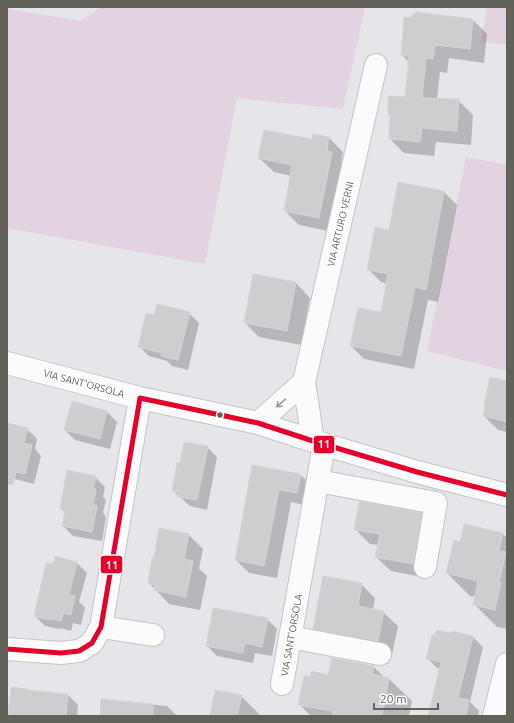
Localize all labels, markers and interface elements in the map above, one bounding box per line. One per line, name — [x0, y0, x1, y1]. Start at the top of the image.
street label: VIA ARTURO VERNI — [325, 180, 356, 268]
street label: VIA SANT'ORSOLA — [42, 367, 126, 400]
one-way arrow — [276, 398, 286, 407]
unlabelled marker — [215, 410, 225, 420]
line badge: 11 — [313, 435, 335, 454]
text: 11 — [318, 438, 330, 450]
line badge: 11 — [100, 555, 123, 574]
text: 11 — [106, 559, 118, 571]
street label: VIA SANT'ORSOLA — [279, 593, 304, 677]
scale bar — [374, 685, 438, 711]
text: 20 m — [380, 692, 407, 705]

